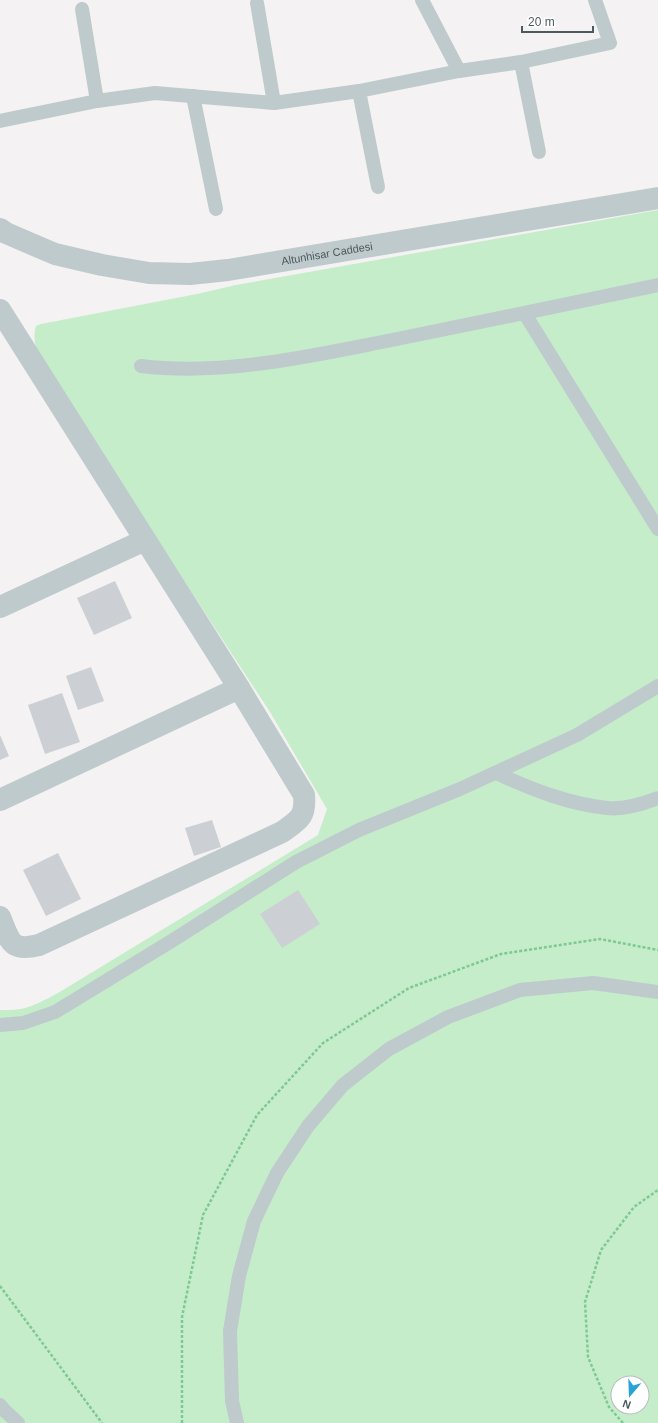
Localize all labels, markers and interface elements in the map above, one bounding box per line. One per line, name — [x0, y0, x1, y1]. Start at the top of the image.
scale bar — [522, 8, 593, 34]
text: 20 m — [528, 15, 555, 29]
street label: Altunhisar Caddesi — [280, 240, 374, 267]
north arrow — [610, 1375, 650, 1415]
text: N — [621, 1397, 632, 1411]

